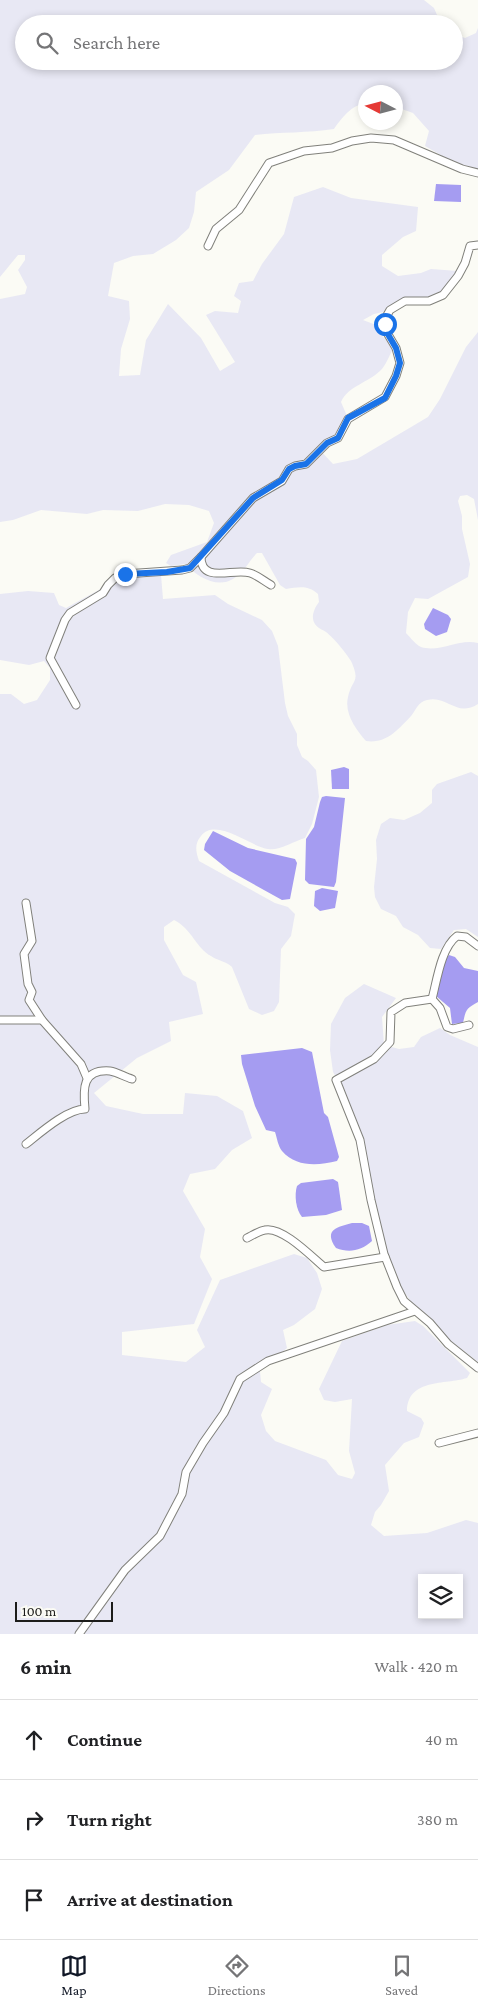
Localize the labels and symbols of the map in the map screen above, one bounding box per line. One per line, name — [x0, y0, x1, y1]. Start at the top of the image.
north arrow — [358, 85, 403, 130]
route start — [374, 313, 397, 336]
route end — [114, 563, 137, 586]
scale bar — [15, 1599, 112, 1622]

